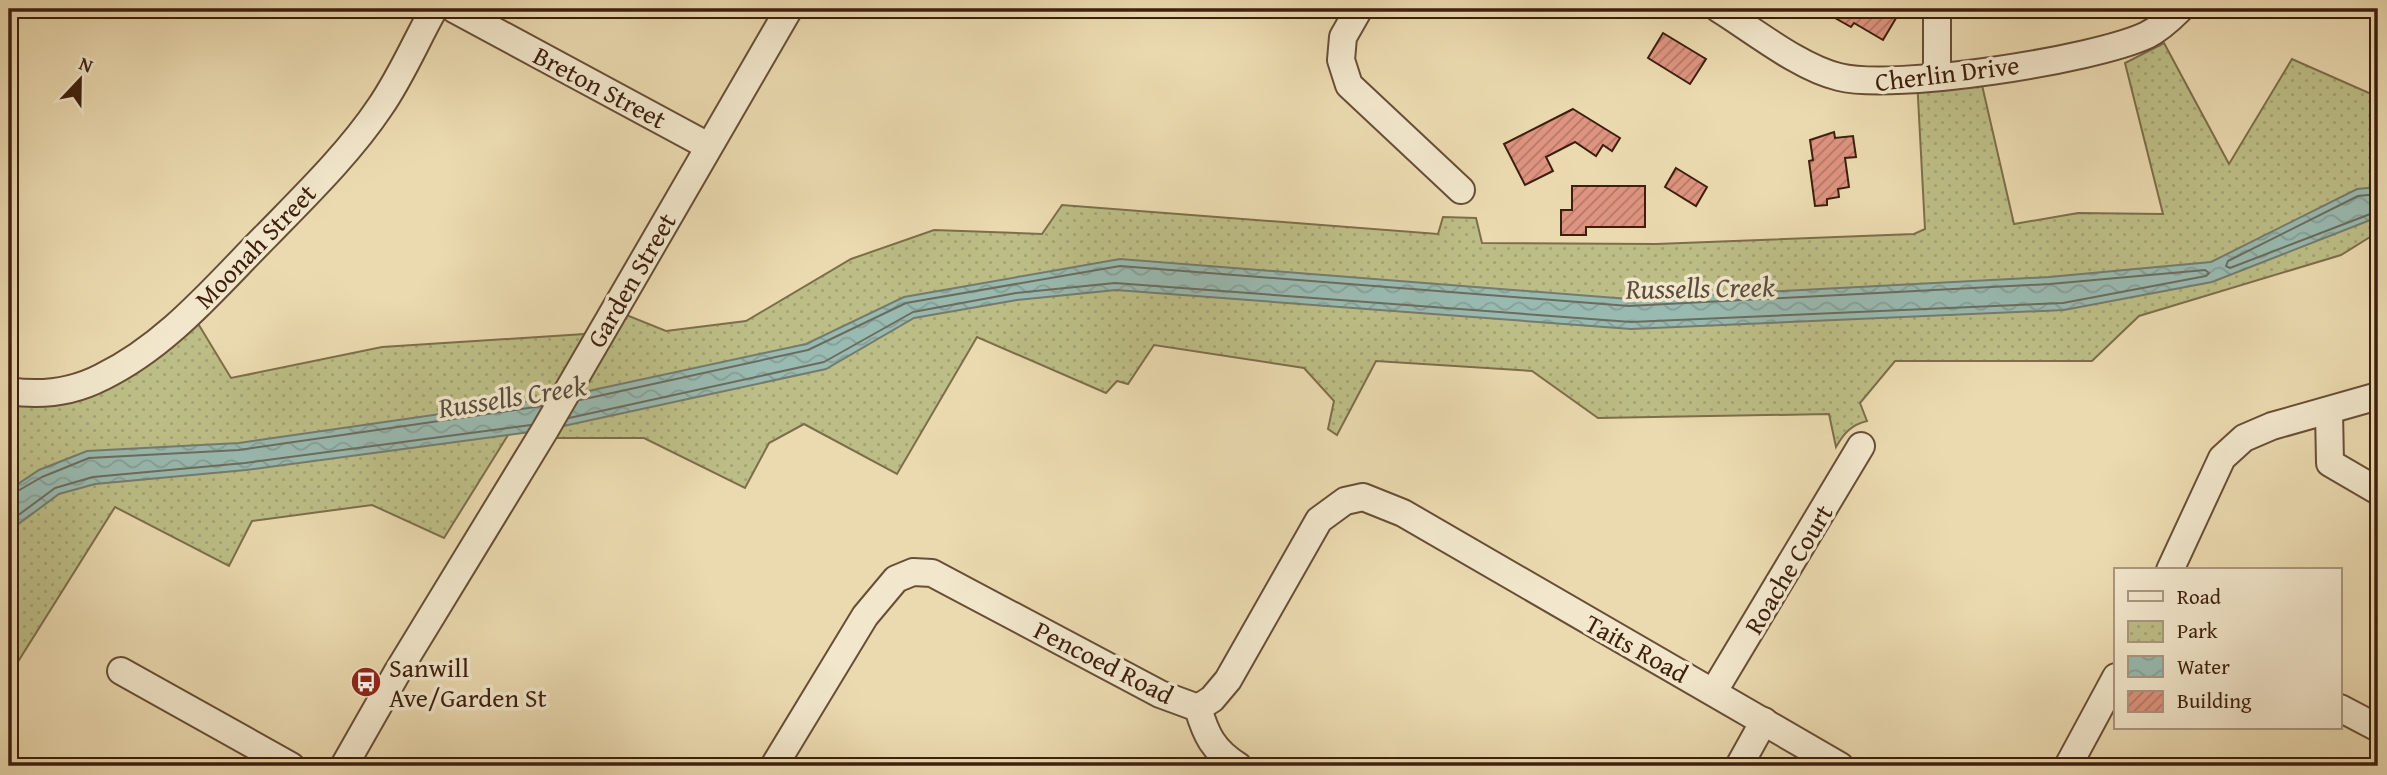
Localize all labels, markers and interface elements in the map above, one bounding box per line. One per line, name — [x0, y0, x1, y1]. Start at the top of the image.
street label: Breton Street — [526, 36, 674, 138]
street label: Cherlin Drive — [1873, 45, 2021, 101]
north arrow — [46, 46, 116, 116]
text: N — [75, 49, 98, 80]
street label: Moonah Street — [185, 175, 325, 317]
street label: Garden Street — [577, 205, 685, 355]
water label: Russells Creek — [1624, 265, 1775, 309]
water label: Russells Creek — [434, 364, 589, 428]
street label: Roache Court — [1734, 497, 1842, 641]
legend — [2114, 568, 2342, 730]
text: Road — [2177, 581, 2222, 612]
street label: Taits Road — [1578, 604, 1696, 692]
street label: Pencoed Road — [1028, 610, 1181, 714]
text: Park — [2177, 615, 2218, 646]
place label: Sanwill Ave/Garden St — [389, 648, 547, 717]
text: Water — [2177, 651, 2230, 682]
bus stop icon: Sanwill Ave/Garden St — [349, 665, 383, 699]
text: Building — [2177, 685, 2252, 716]

